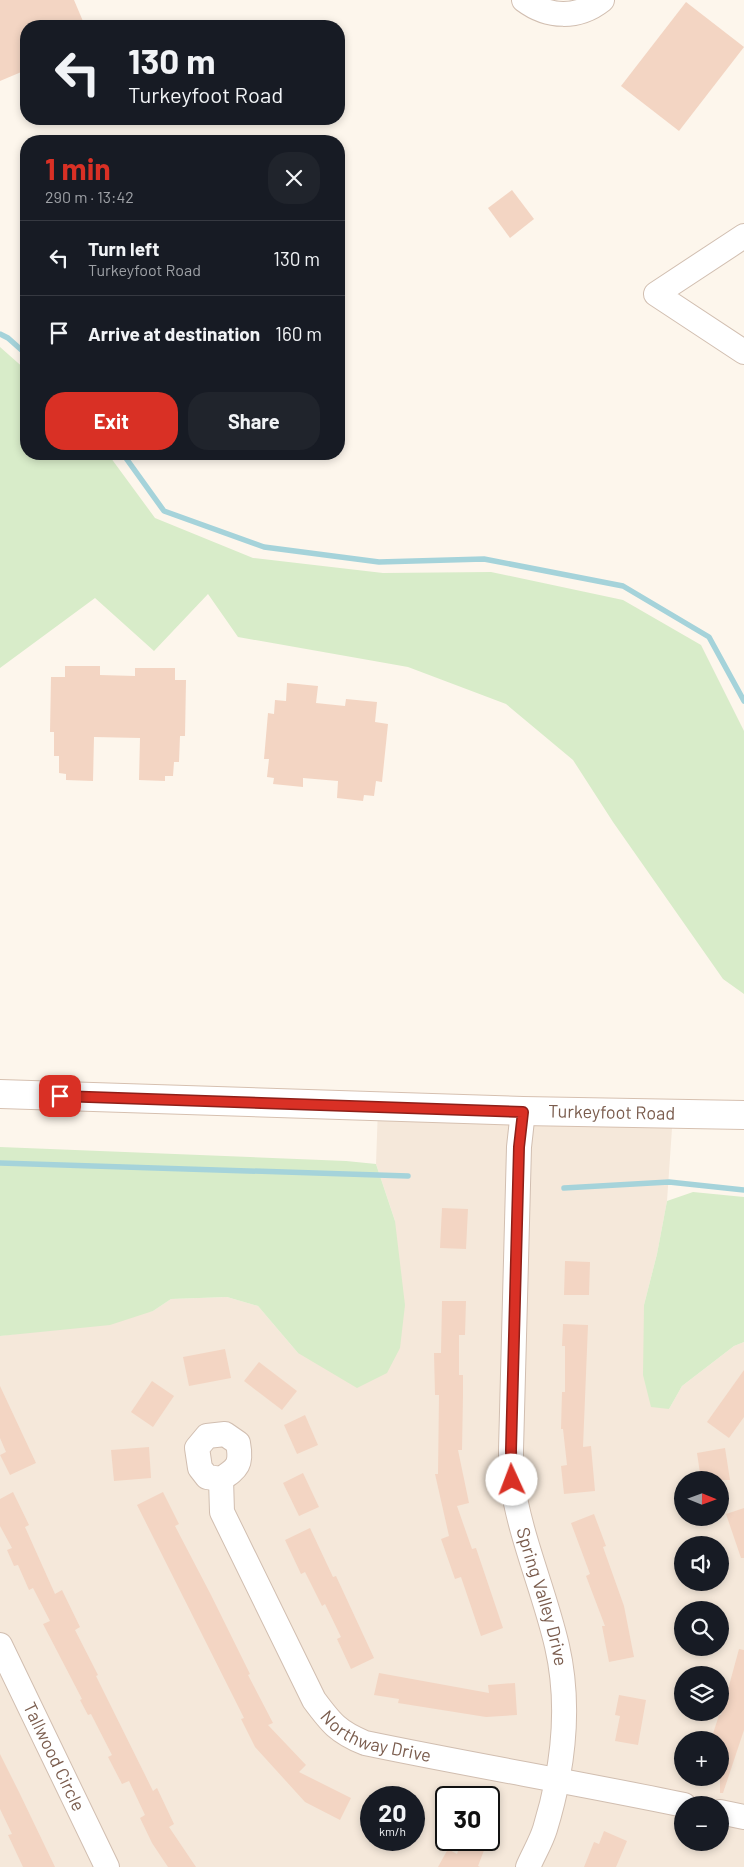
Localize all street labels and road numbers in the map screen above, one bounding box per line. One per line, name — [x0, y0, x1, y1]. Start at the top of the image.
street label: Turkeyfoot Road — [548, 1099, 675, 1124]
street label: Spring Valley Drive — [512, 1525, 573, 1667]
street label: Tallwood Circle — [19, 1698, 90, 1814]
street label: Northway Drive — [316, 1705, 433, 1766]

